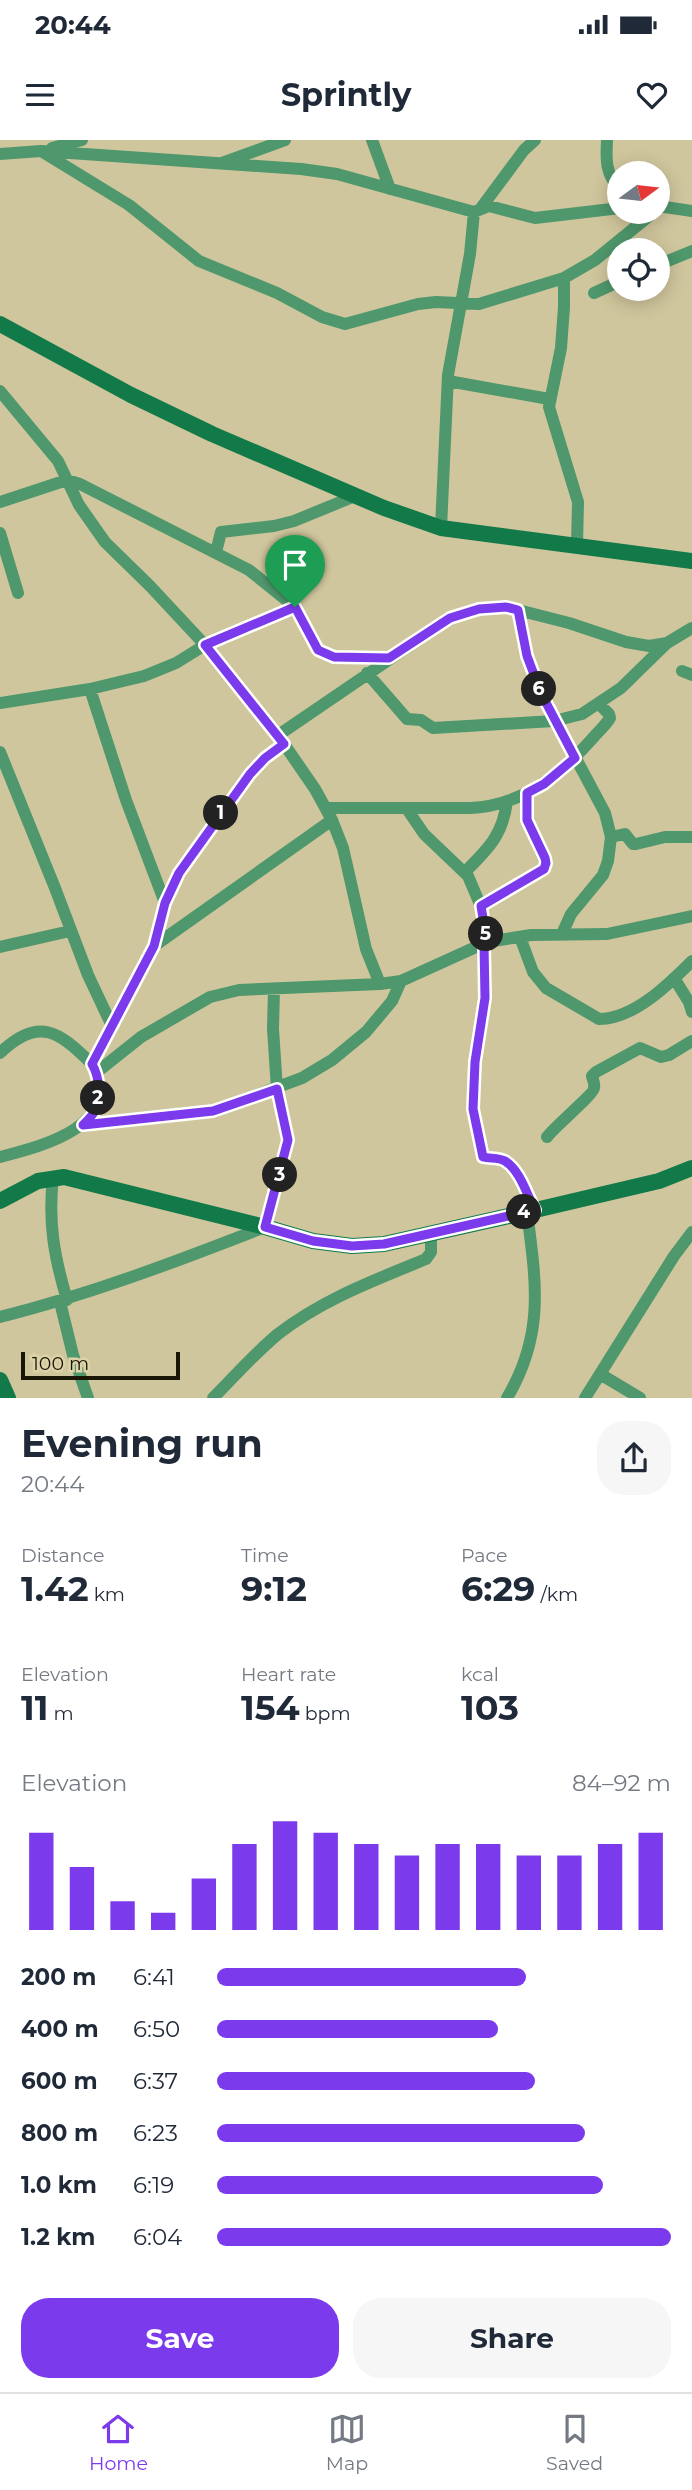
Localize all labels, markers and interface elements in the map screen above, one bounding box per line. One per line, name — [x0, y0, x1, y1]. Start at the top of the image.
text: 20:44 — [35, 9, 111, 41]
text: Sprintly — [281, 75, 411, 114]
icon: menu — [21, 76, 59, 114]
icon: heart — [633, 76, 671, 114]
north arrow — [607, 161, 670, 224]
map controls — [607, 161, 670, 301]
button: locate — [607, 238, 670, 301]
pin — [265, 535, 325, 607]
icon: arrive — [276, 546, 314, 584]
pin: 6 — [522, 672, 556, 706]
text: 6 — [532, 677, 545, 700]
pin: 1 — [204, 796, 238, 830]
text: 1 — [217, 801, 224, 824]
pin: 5 — [468, 916, 504, 952]
text: 5 — [480, 922, 491, 945]
pin: 2 — [80, 1080, 116, 1116]
text: 2 — [92, 1086, 103, 1109]
pin: 3 — [262, 1158, 298, 1192]
text: 3 — [274, 1163, 285, 1186]
pin: 4 — [506, 1194, 542, 1230]
text: 4 — [517, 1200, 530, 1223]
scale bar — [21, 1349, 180, 1381]
text: 100 m — [32, 1352, 89, 1375]
text: Evening run — [21, 1420, 263, 1467]
button: share — [597, 1421, 671, 1495]
text: 20:44 — [21, 1470, 85, 1498]
text: Distance — [21, 1544, 104, 1567]
text: Time — [241, 1544, 289, 1567]
text: Pace — [461, 1544, 508, 1567]
text: 1.42 — [21, 1567, 89, 1610]
text: 9:12 — [241, 1567, 307, 1610]
text: 6:29 — [461, 1567, 535, 1610]
text: km — [89, 1583, 125, 1606]
text: /km — [535, 1583, 578, 1606]
text: Elevation — [21, 1663, 109, 1686]
text: Heart rate — [241, 1663, 336, 1686]
text: kcal — [461, 1663, 499, 1686]
text: 11 — [21, 1686, 48, 1729]
text: 154 — [241, 1686, 300, 1729]
text: 103 — [461, 1686, 519, 1729]
text: m — [48, 1702, 74, 1725]
text: bpm — [300, 1702, 351, 1725]
text: Elevation — [21, 1769, 127, 1797]
text: 84–92 m — [572, 1769, 671, 1797]
text: 200 m — [21, 1963, 96, 1991]
text: 6:41 — [133, 1963, 175, 1991]
text: 400 m — [21, 2015, 99, 2043]
text: 6:50 — [133, 2015, 180, 2043]
text: 600 m — [21, 2067, 98, 2095]
text: 6:37 — [133, 2067, 178, 2095]
text: 800 m — [21, 2119, 98, 2147]
text: 6:23 — [133, 2119, 178, 2147]
text: 1.0 km — [21, 2171, 97, 2199]
text: 6:19 — [133, 2171, 174, 2199]
text: 1.2 km — [21, 2223, 95, 2251]
text: 6:04 — [133, 2223, 182, 2251]
button: Save — [21, 2298, 339, 2378]
button: Share — [353, 2298, 671, 2378]
tab: Home — [89, 2410, 148, 2475]
tab: Map — [326, 2410, 368, 2475]
tab: Saved — [546, 2410, 603, 2475]

